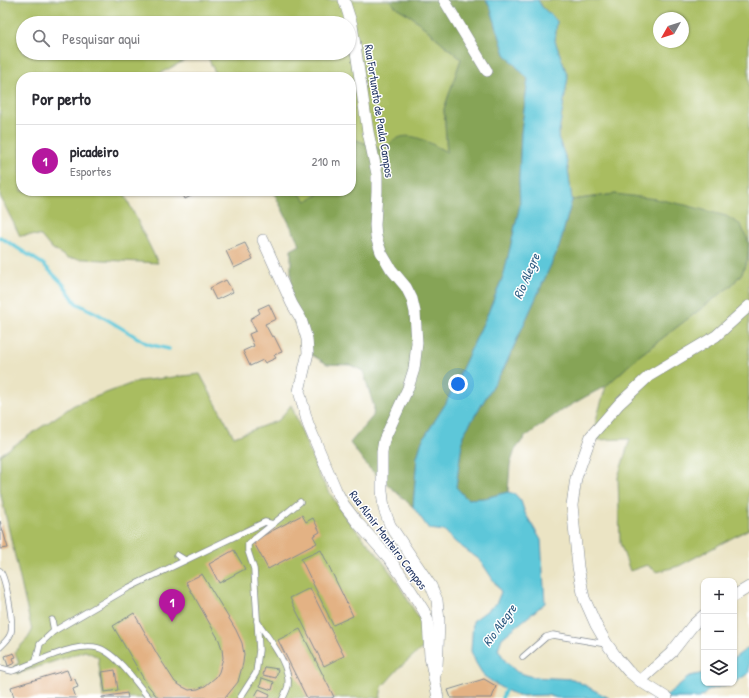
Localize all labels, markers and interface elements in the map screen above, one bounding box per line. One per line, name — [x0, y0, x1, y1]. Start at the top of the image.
north arrow — [653, 12, 689, 48]
search box — [16, 16, 356, 60]
icon: search — [30, 27, 52, 49]
text: Pesquisar aqui — [62, 28, 140, 49]
street label: Rua Fortunato de Paula Campos — [361, 43, 398, 179]
text: Por perto — [32, 87, 91, 110]
text: picadeiro — [70, 141, 118, 162]
text: 1 — [43, 152, 47, 170]
text: 210 m — [312, 152, 340, 170]
text: Esportes — [70, 162, 111, 180]
water label: Rio Alegre — [508, 250, 545, 302]
your location — [448, 374, 468, 394]
street label: Rua Almir Monteiro Campos — [345, 487, 432, 593]
map controls — [701, 578, 737, 686]
button: + — [701, 578, 737, 614]
pin: 1 — [159, 589, 185, 622]
water label: Rio Alegre — [478, 600, 522, 650]
button: − — [701, 614, 737, 650]
button: layers — [701, 650, 737, 686]

